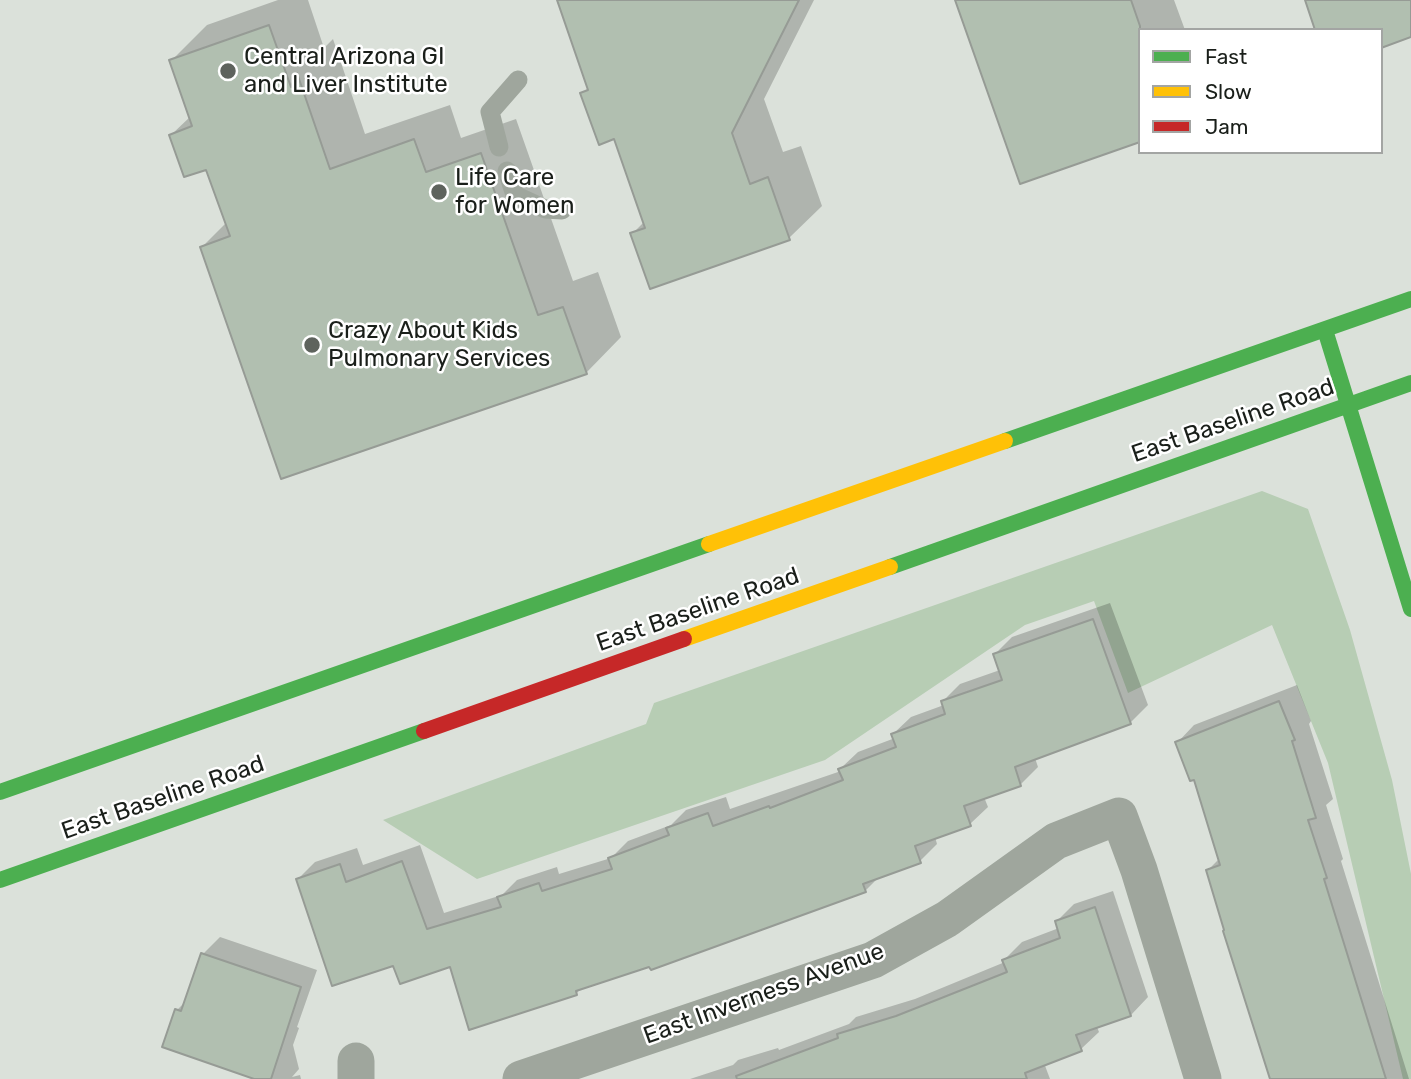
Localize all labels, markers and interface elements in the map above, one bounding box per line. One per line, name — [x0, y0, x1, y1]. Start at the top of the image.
legend — [1138, 28, 1383, 154]
place label: Central Arizona GI and Liver Institute — [244, 43, 448, 99]
text: Fast — [1205, 44, 1247, 69]
marker: Central Arizona GI and Liver Institute — [218, 61, 238, 81]
text: Slow — [1205, 79, 1252, 104]
text: Jam — [1205, 114, 1249, 139]
place label: Life Care for Women — [455, 164, 575, 220]
marker: Life Care for Women — [429, 182, 449, 202]
place label: Crazy About Kids Pulmonary Services — [328, 317, 550, 373]
marker: Crazy About Kids Pulmonary Services — [302, 335, 322, 355]
street label: East Baseline Road — [1128, 373, 1338, 469]
street label: East Baseline Road — [593, 562, 803, 658]
street label: East Baseline Road — [58, 750, 268, 846]
street label: East Inverness Avenue — [640, 937, 888, 1051]

